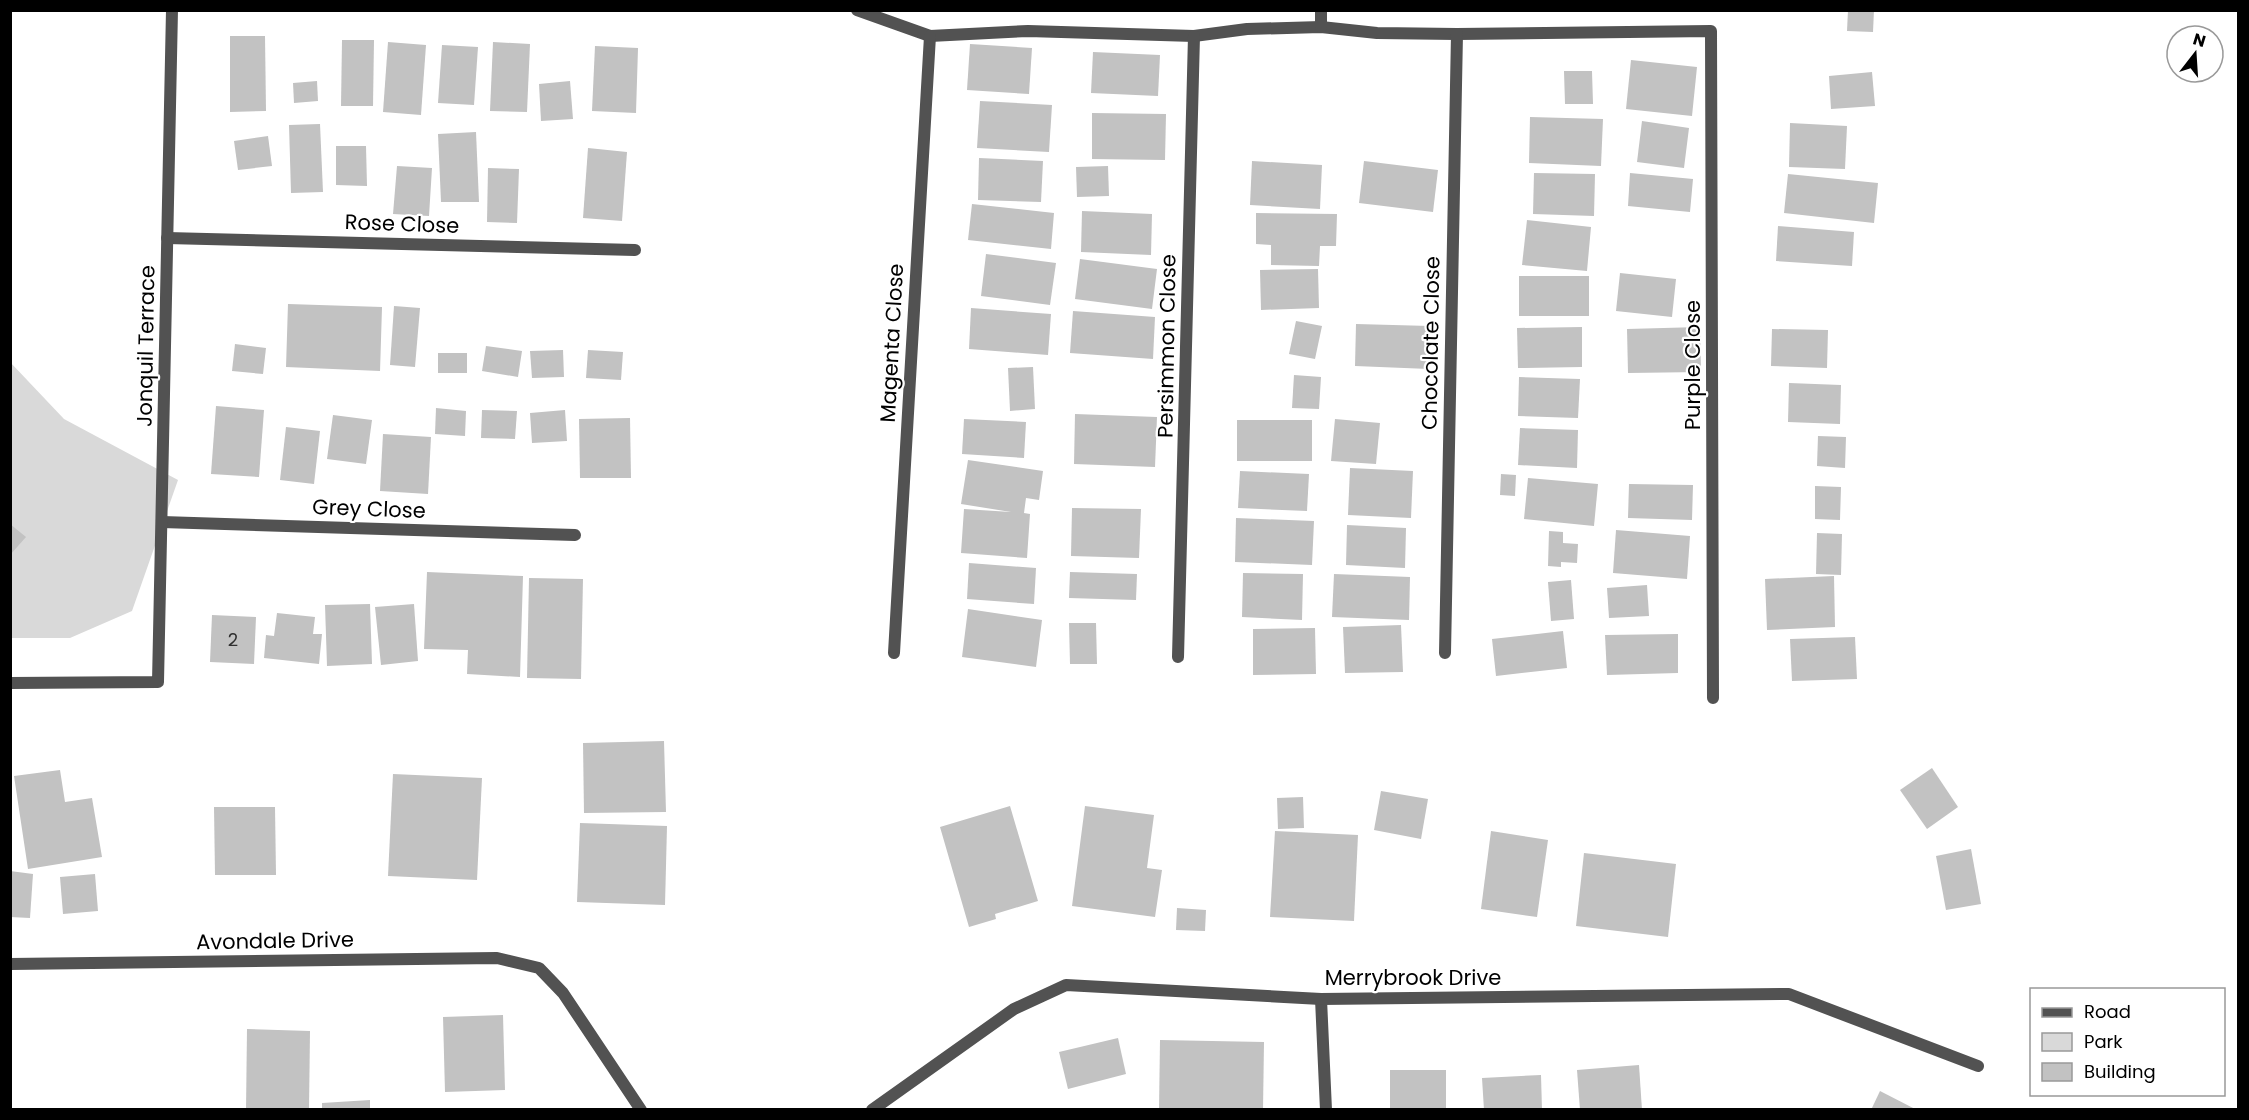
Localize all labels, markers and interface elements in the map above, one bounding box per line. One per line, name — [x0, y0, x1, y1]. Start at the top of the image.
north arrow — [2165, 24, 2225, 84]
text: N — [2190, 27, 2208, 53]
street label: Rose Close — [344, 207, 460, 240]
street label: Persimmon Close — [1150, 254, 1183, 438]
street label: Chocolate Close — [1414, 256, 1447, 430]
street label: Magenta Close — [873, 263, 910, 423]
street label: Jonquil Terrace — [130, 265, 161, 427]
street label: Purple Close — [1678, 300, 1707, 430]
street label: Grey Close — [312, 492, 426, 525]
house number: 2 — [228, 627, 238, 652]
street label: Avondale Drive — [196, 925, 354, 956]
street label: Merrybrook Drive — [1325, 963, 1501, 992]
legend — [2030, 988, 2225, 1096]
text: Road — [2084, 999, 2131, 1024]
text: Park — [2084, 1029, 2123, 1054]
text: Building — [2084, 1059, 2156, 1084]

